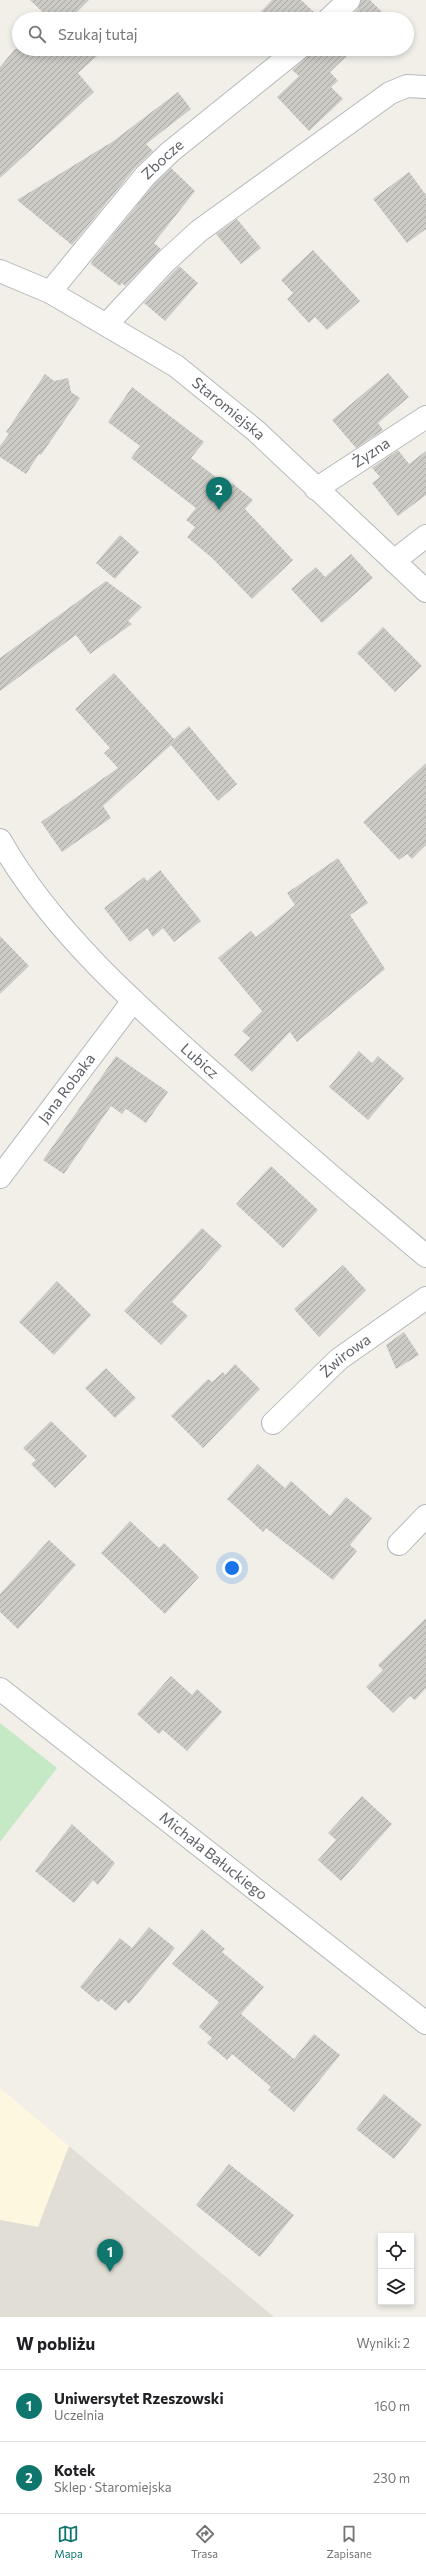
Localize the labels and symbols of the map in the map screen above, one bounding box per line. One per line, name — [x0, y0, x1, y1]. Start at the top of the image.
street label: Zbocze — [137, 135, 187, 183]
street label: Staromiejska — [189, 373, 269, 443]
street label: Żyzna — [349, 433, 393, 471]
pin: 2 — [206, 477, 232, 510]
street label: Lubicz — [177, 1039, 223, 1082]
street label: Jana Robaka — [34, 1049, 98, 1126]
street label: Żwirowa — [316, 1330, 374, 1381]
your location — [222, 1558, 242, 1578]
street label: Michała Bałuckiego — [156, 1808, 271, 1903]
pin: 1 — [97, 2239, 123, 2272]

